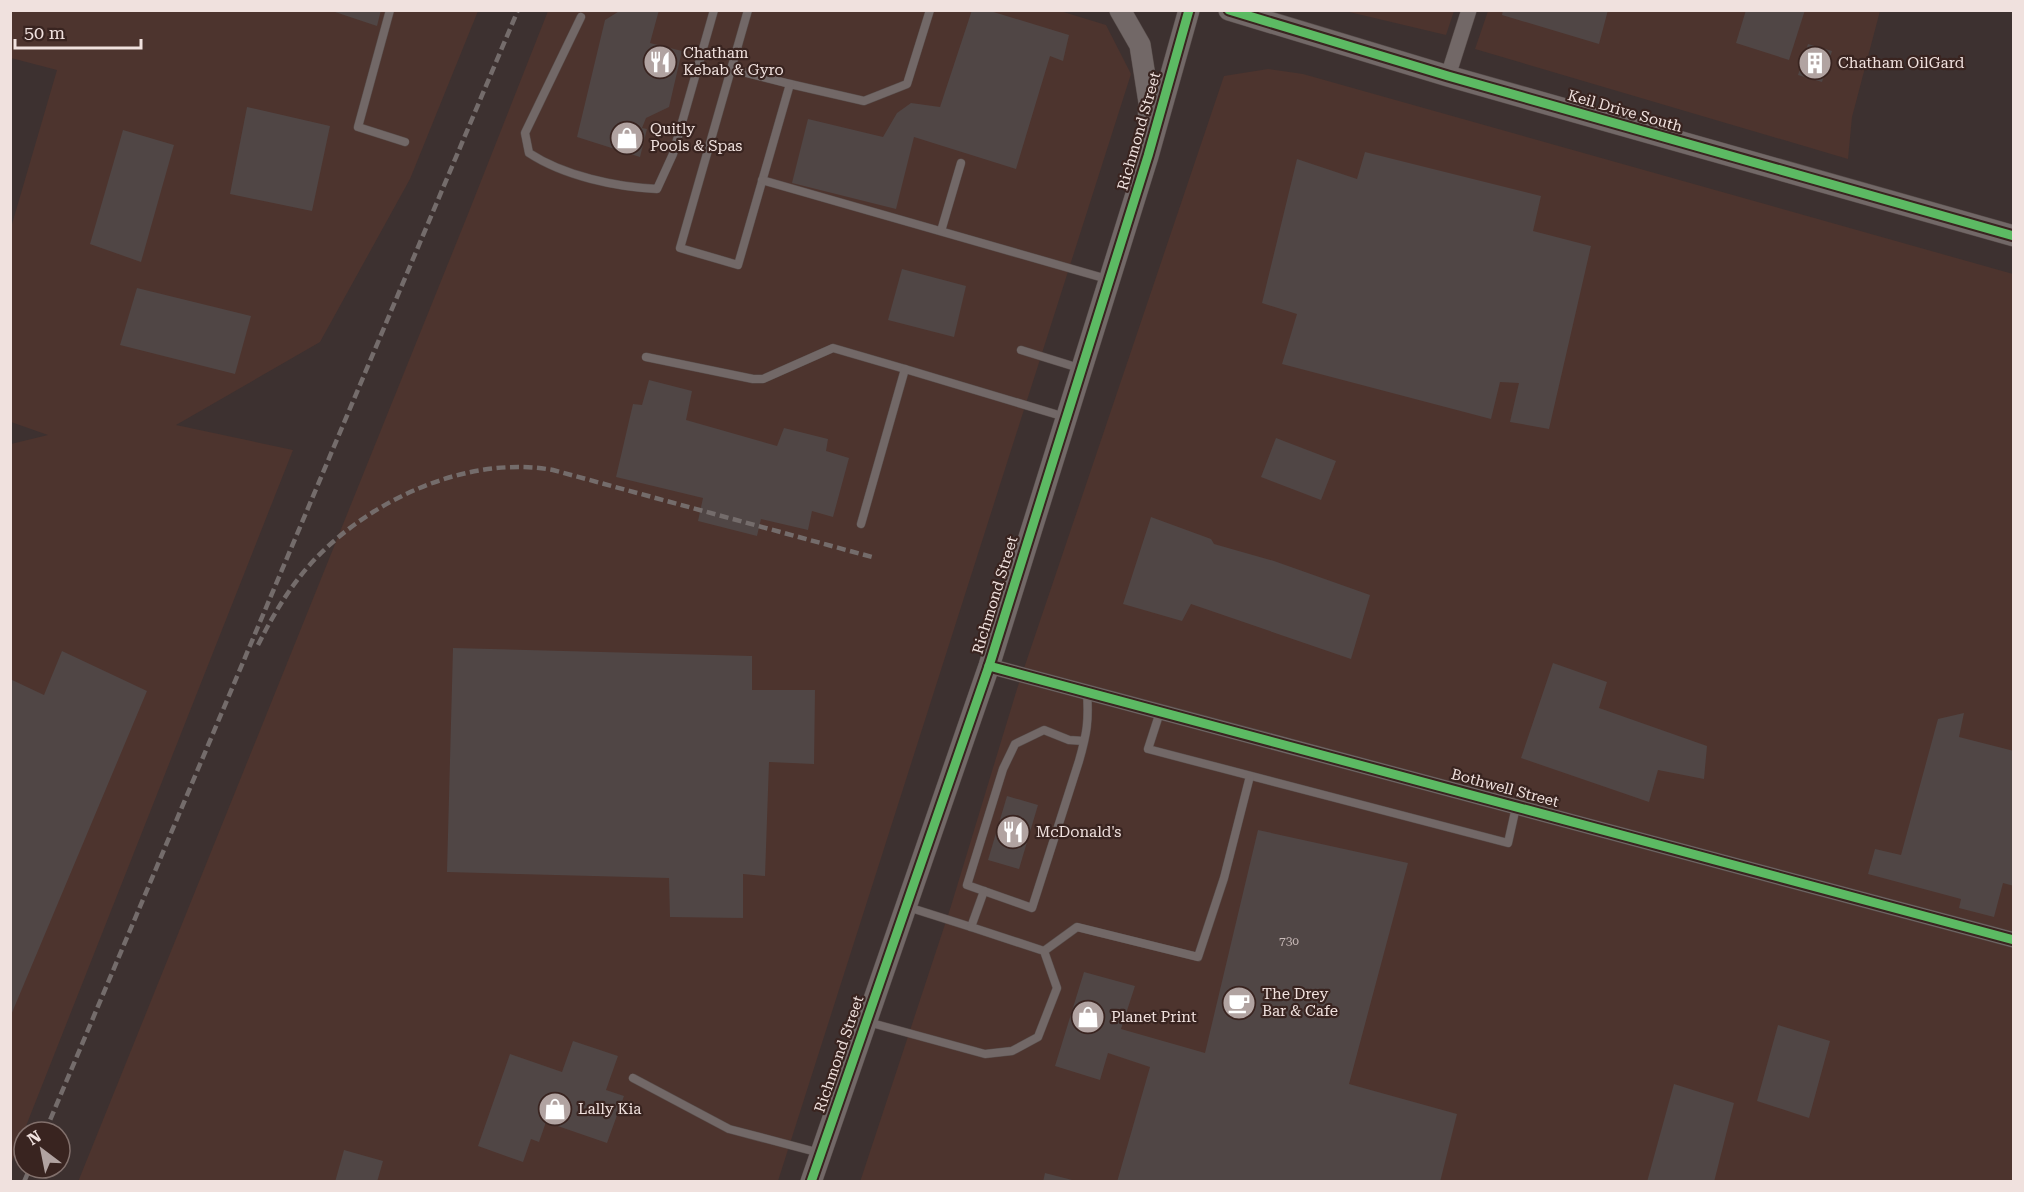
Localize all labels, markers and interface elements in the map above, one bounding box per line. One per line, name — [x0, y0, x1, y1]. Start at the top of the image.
scale bar — [15, 12, 141, 50]
text: 50 m — [24, 22, 65, 43]
restaurant icon: Chatham Kebab & Gyro — [642, 44, 678, 80]
place label: Chatham Kebab & Gyro — [683, 44, 784, 79]
building icon: Chatham OilGard — [1797, 45, 1833, 81]
place label: Chatham OilGard — [1838, 54, 1965, 72]
street label: Richmond Street — [1113, 69, 1165, 192]
street label: Keil Drive South — [1566, 86, 1685, 136]
shop icon: Quitly Pools & Spas — [609, 120, 645, 156]
place label: Quitly Pools & Spas — [650, 120, 743, 155]
street label: Richmond Street — [969, 534, 1022, 656]
street label: Bothwell Street — [1449, 765, 1561, 811]
restaurant icon: McDonald's — [995, 814, 1031, 850]
place label: McDonald's — [1036, 823, 1122, 841]
house number: 730 — [1279, 934, 1299, 948]
cafe icon: The Drey Bar & Cafe — [1221, 985, 1257, 1021]
place label: The Drey Bar & Cafe — [1262, 985, 1338, 1020]
street label: Richmond Street — [811, 993, 868, 1115]
shop icon: Planet Print — [1070, 999, 1106, 1035]
place label: Planet Print — [1111, 1008, 1197, 1026]
shop icon: Lally Kia — [537, 1091, 573, 1127]
place label: Lally Kia — [578, 1100, 641, 1118]
north arrow — [12, 1120, 72, 1180]
text: N — [24, 1126, 45, 1149]

